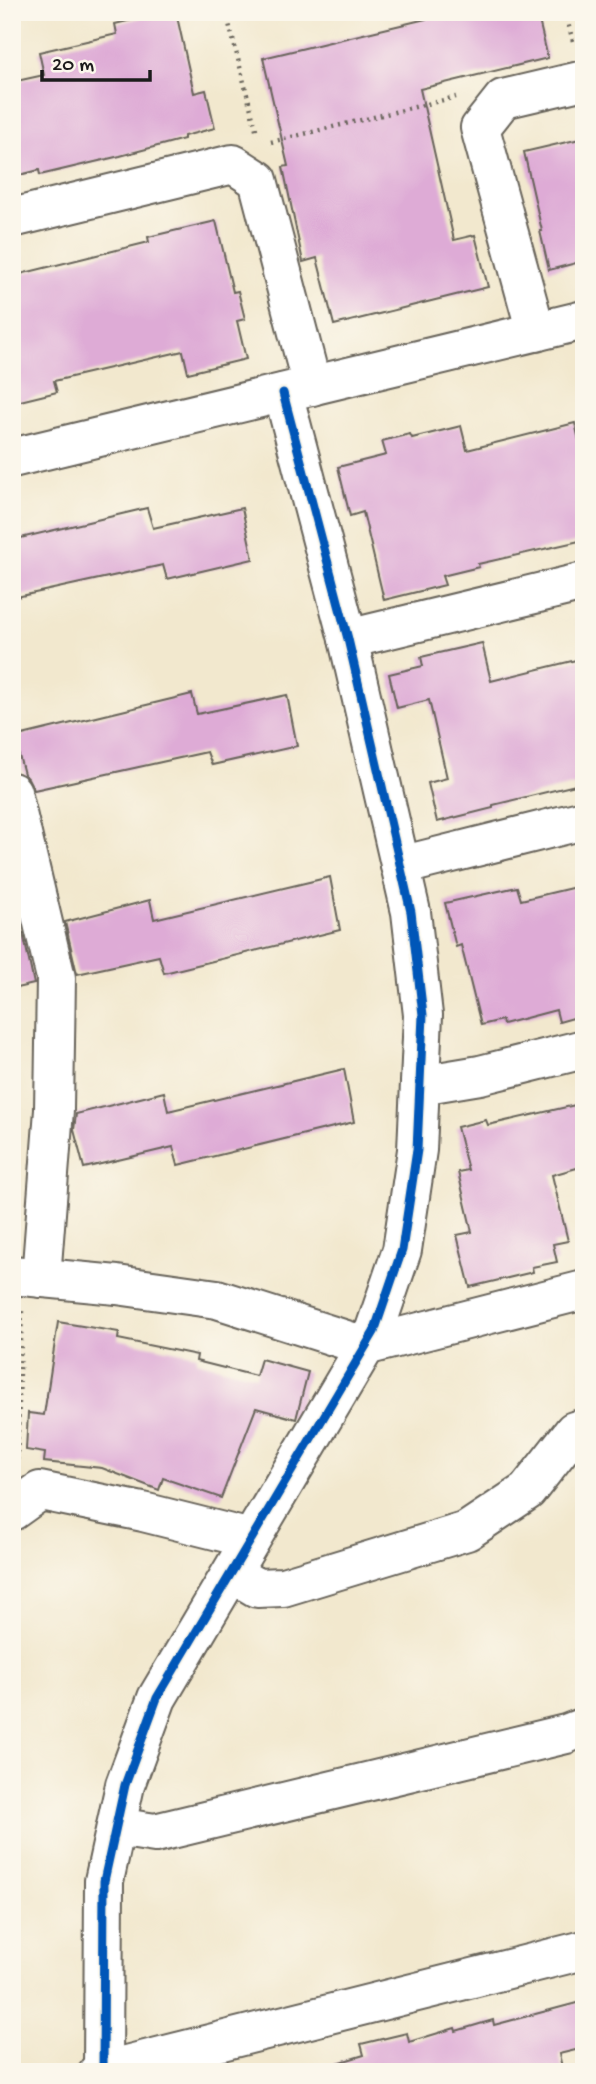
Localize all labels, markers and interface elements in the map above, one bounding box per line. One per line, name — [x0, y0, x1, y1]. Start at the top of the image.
scale bar — [42, 38, 150, 82]
text: 20 m — [52, 54, 94, 79]

